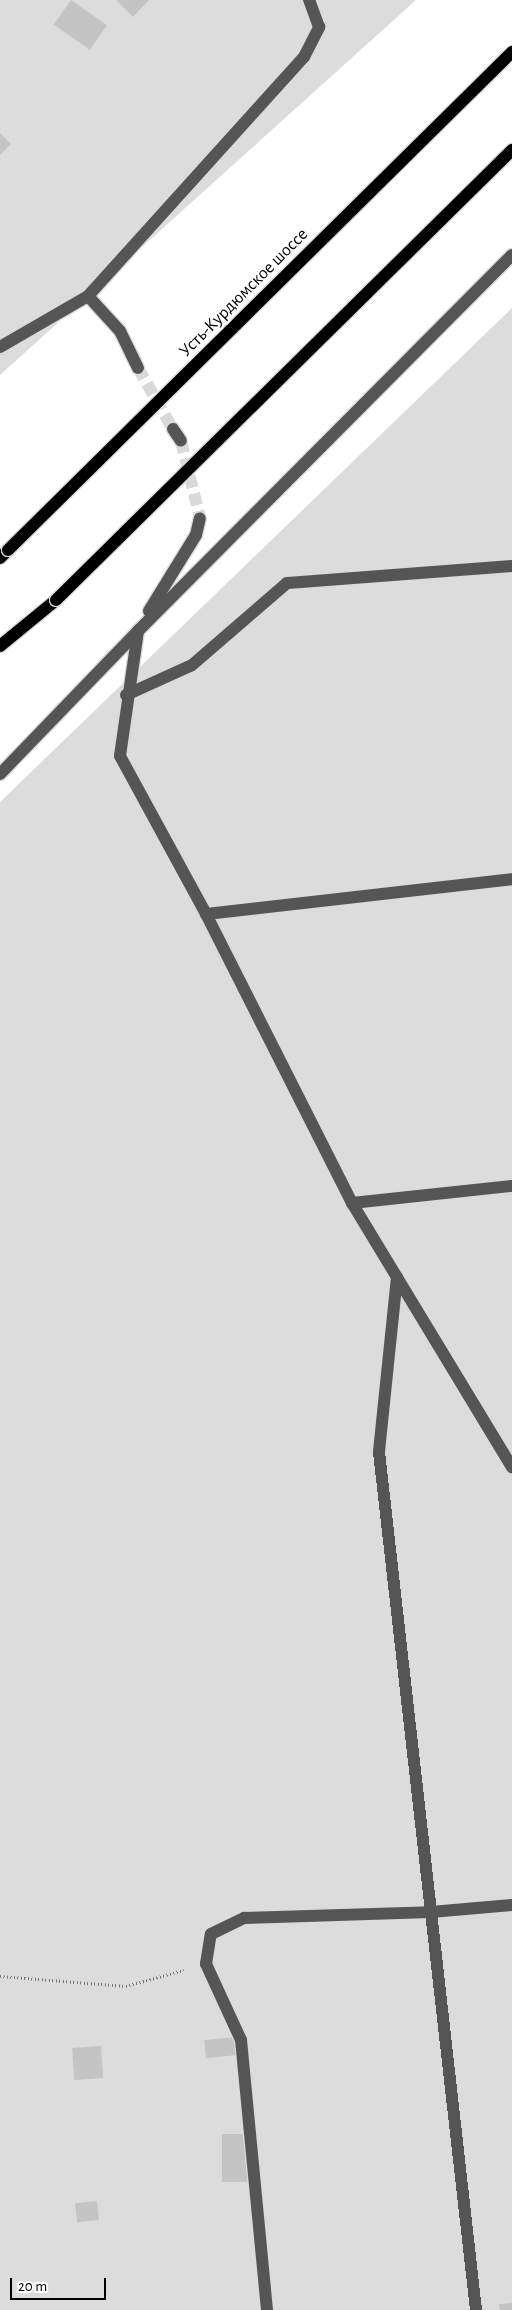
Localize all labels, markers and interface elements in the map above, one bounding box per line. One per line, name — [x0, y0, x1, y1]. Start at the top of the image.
street label: Усть-Курдюмское шоссе — [175, 224, 313, 362]
scale bar — [12, 2268, 109, 2300]
text: 20 m — [18, 2279, 47, 2294]

